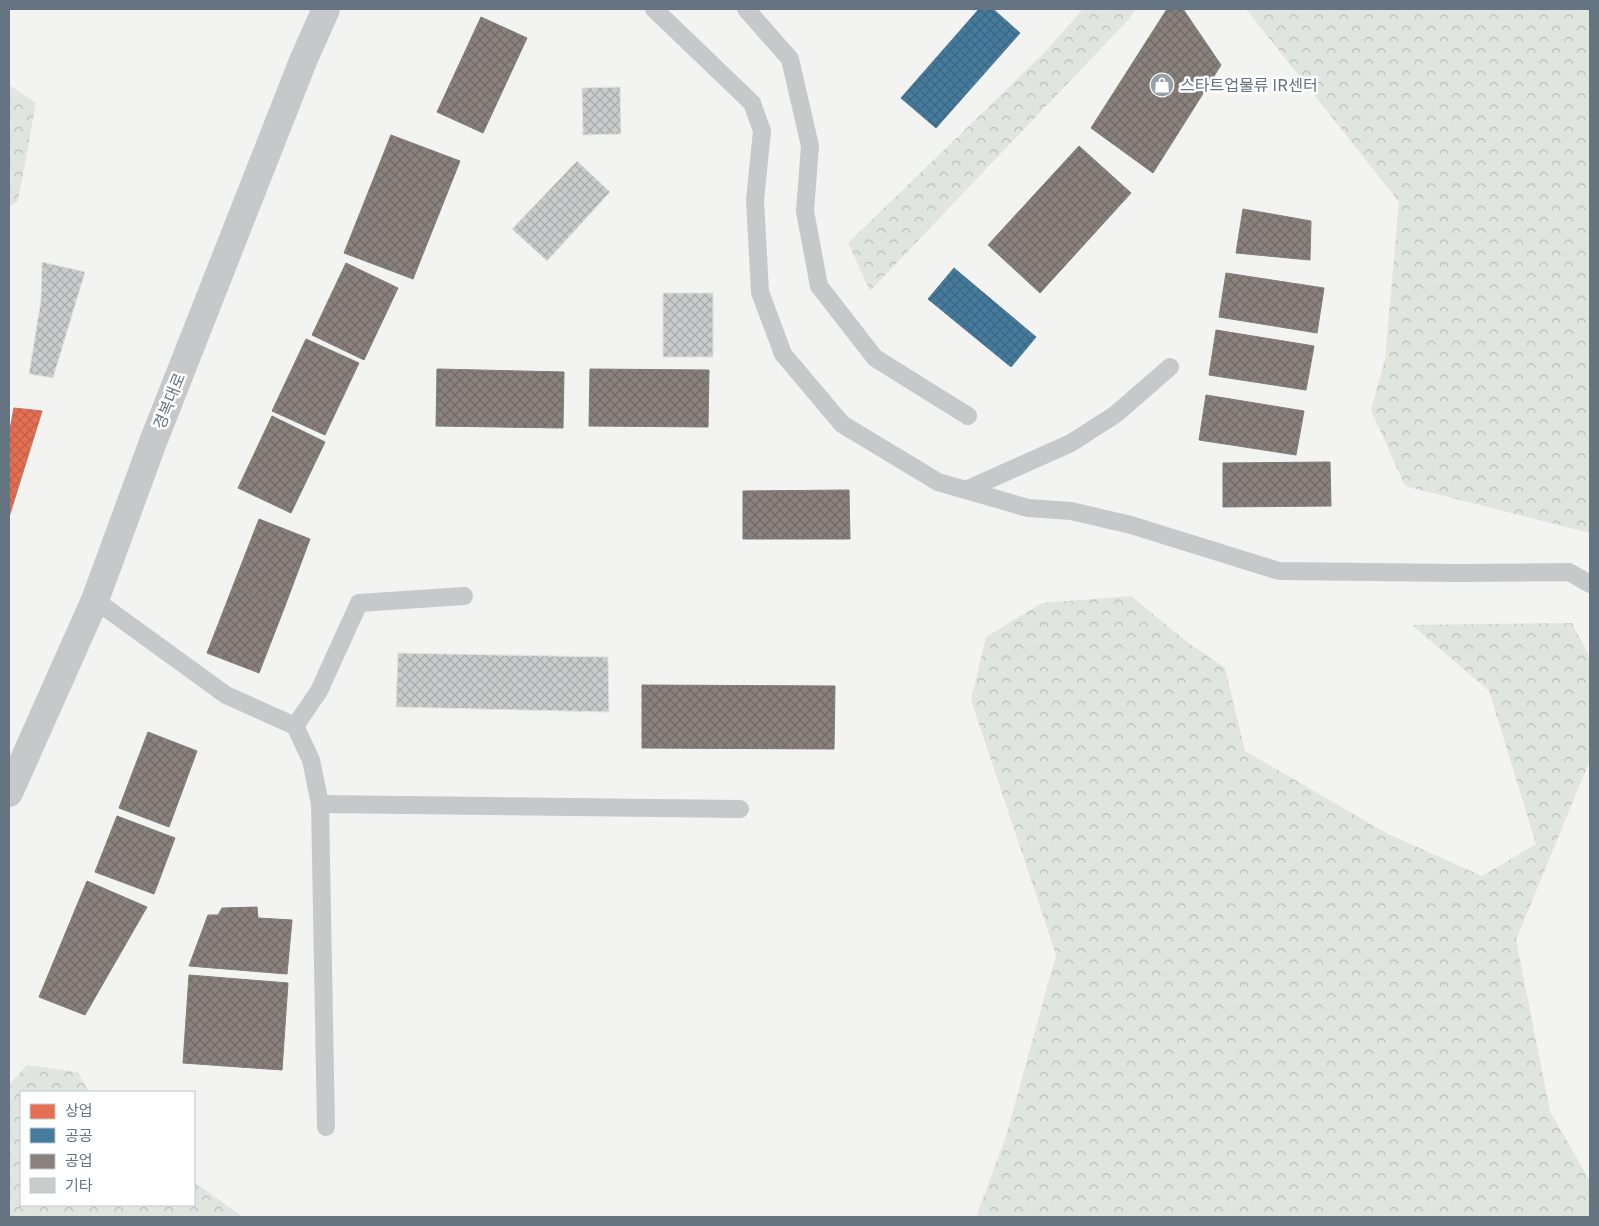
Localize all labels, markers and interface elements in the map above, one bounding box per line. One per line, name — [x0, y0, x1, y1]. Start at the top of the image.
shop icon: 스타트업물류 IR센터 — [1149, 72, 1175, 98]
place label: 스타트업물류 IR센터 — [1180, 75, 1318, 95]
street label: 경복대로 — [149, 370, 189, 432]
legend — [20, 1091, 195, 1206]
text: 상업 — [65, 1101, 93, 1119]
text: 공공 — [65, 1126, 93, 1144]
text: 공업 — [65, 1151, 93, 1169]
text: 기타 — [65, 1176, 93, 1194]

